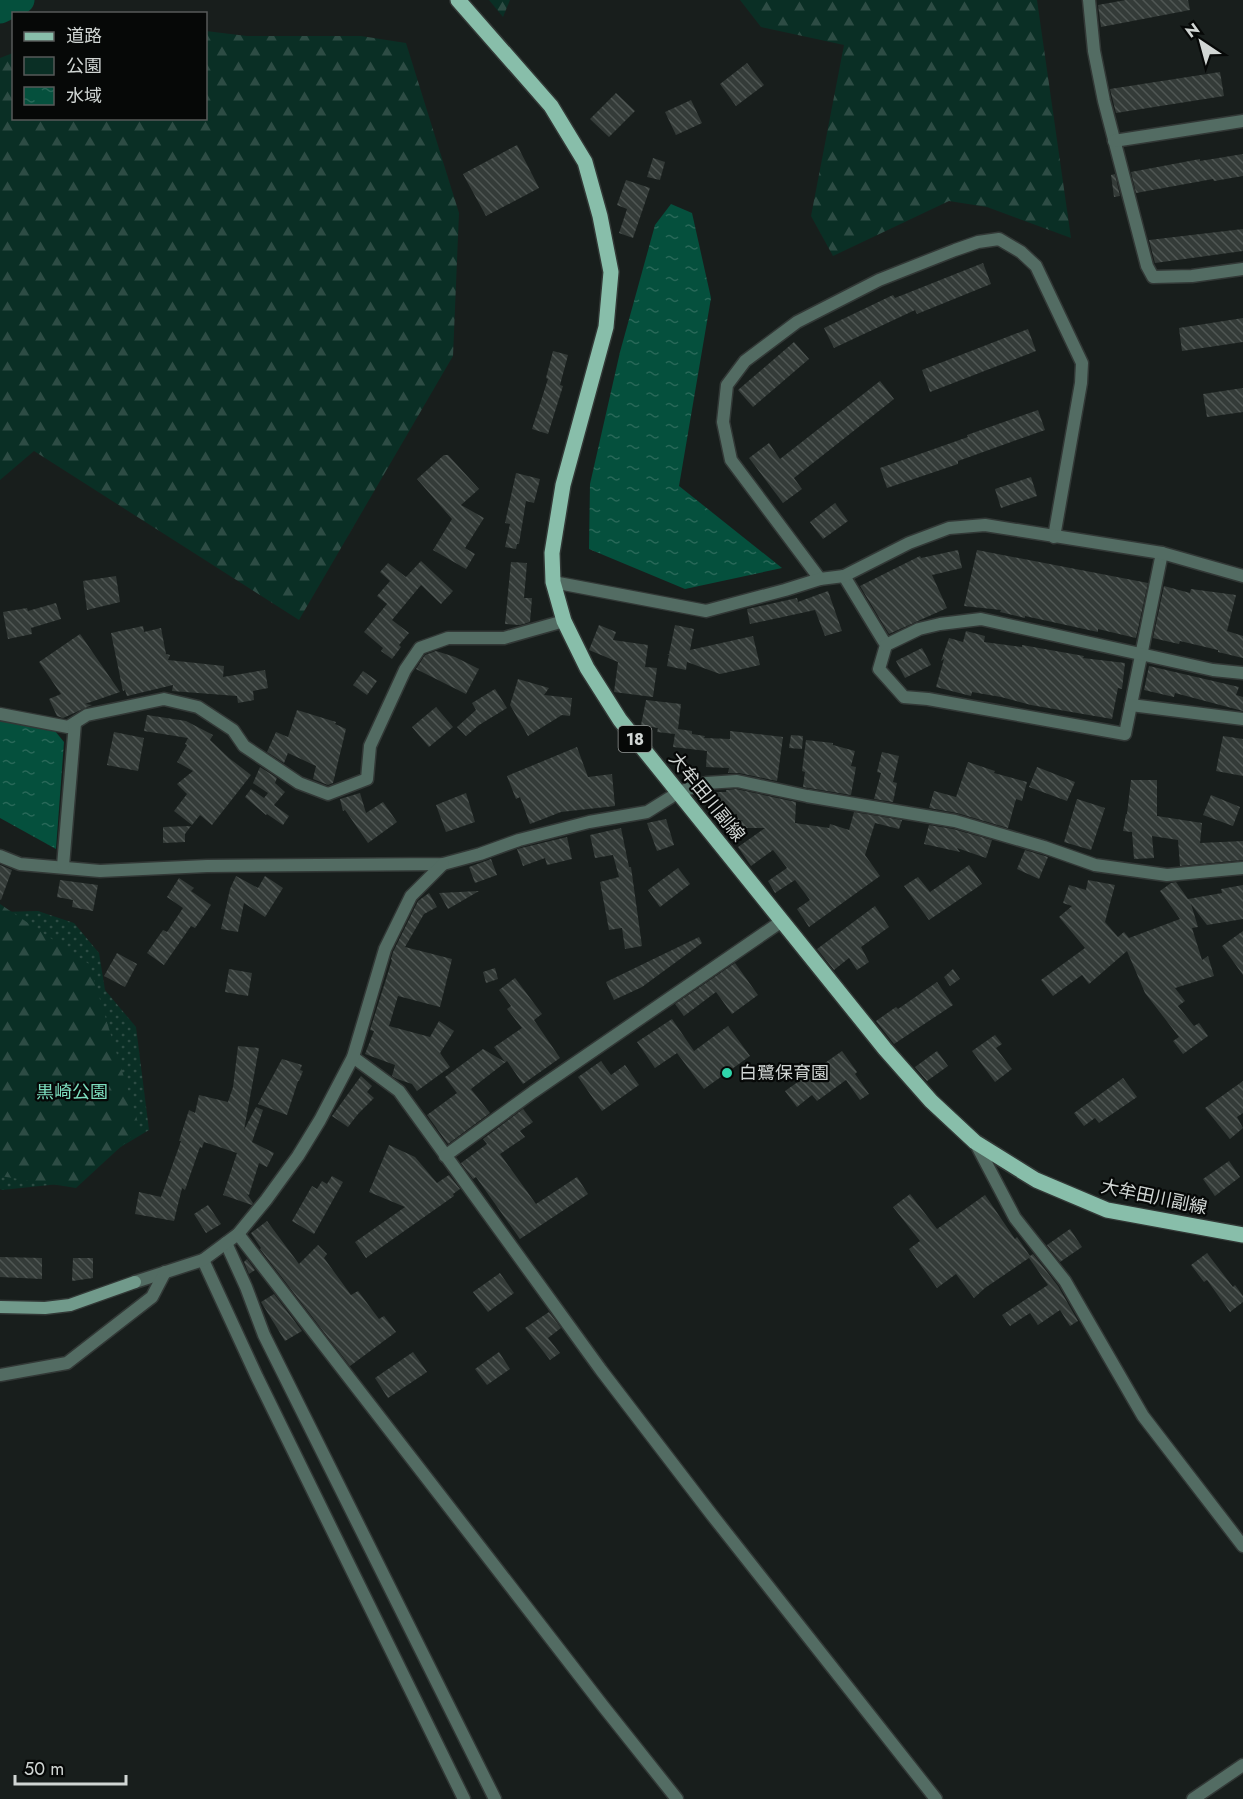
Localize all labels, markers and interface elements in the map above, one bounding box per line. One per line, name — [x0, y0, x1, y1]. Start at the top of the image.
legend — [12, 12, 207, 120]
north arrow — [1171, 12, 1231, 72]
text: N — [1181, 17, 1204, 43]
text: 道路 — [66, 23, 102, 49]
text: 公園 — [66, 53, 102, 79]
text: 水域 — [66, 83, 102, 109]
road number: 18 — [618, 726, 652, 752]
street label: 大牟田川副線 — [663, 747, 751, 847]
place label: 白鷺保育園 — [739, 1060, 829, 1086]
marker: 白鷺保育園 — [720, 1066, 734, 1080]
park label: 黒崎公園 — [36, 1079, 108, 1105]
street label: 大牟田川副線 — [1098, 1173, 1210, 1221]
scale bar — [15, 1748, 126, 1786]
text: 50 m — [24, 1756, 64, 1782]

